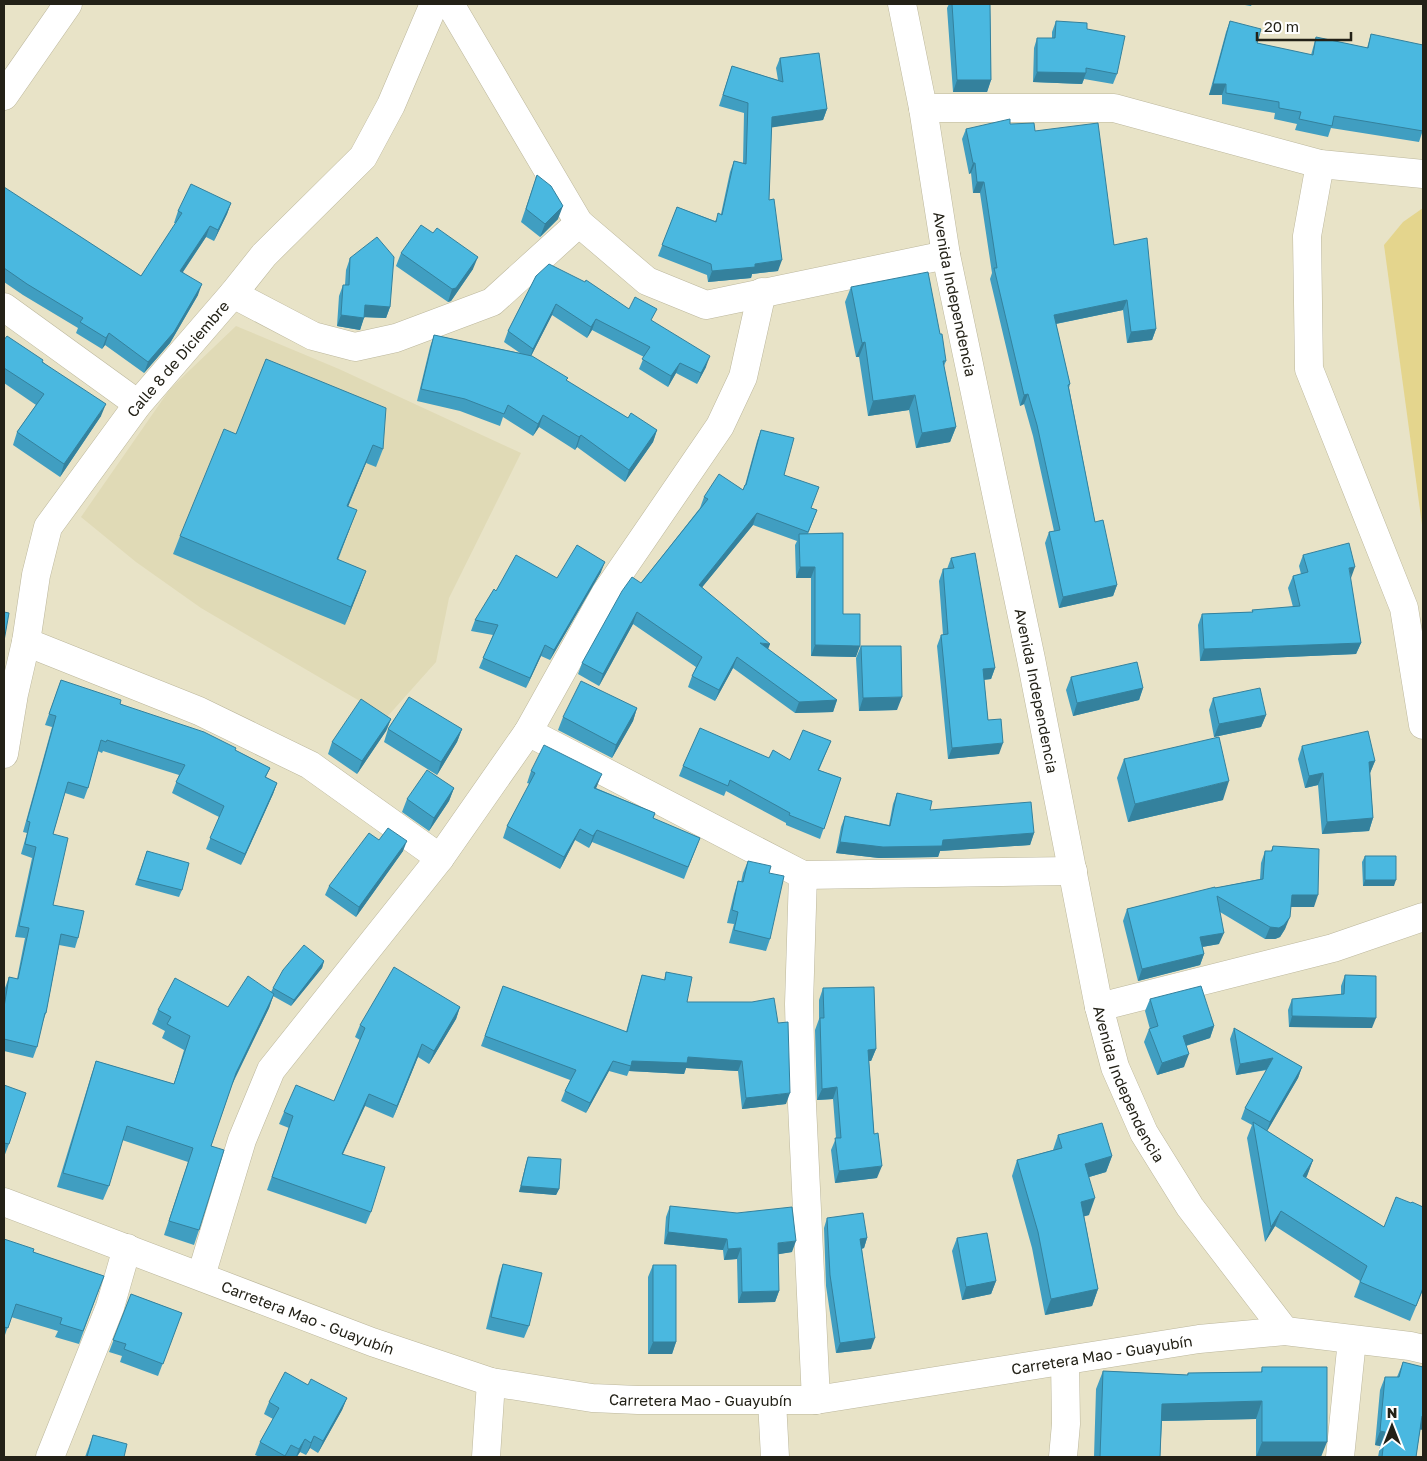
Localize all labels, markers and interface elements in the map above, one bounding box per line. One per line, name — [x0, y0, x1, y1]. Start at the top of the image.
scale bar — [1257, 10, 1351, 42]
text: 20 m — [1264, 17, 1299, 35]
street label: Avenida Independencia — [930, 210, 980, 378]
street label: Calle 8 de Diciembre — [123, 296, 233, 420]
street label: Avenida Independencia — [1012, 607, 1062, 775]
street label: Avenida Independencia — [1090, 1004, 1169, 1165]
street label: Carretera Mao - Guayubín — [219, 1277, 396, 1358]
street label: Carretera Mao - Guayubín — [1010, 1331, 1194, 1378]
street label: Carretera Mao - Guayubín — [609, 1390, 792, 1409]
north arrow — [1367, 1401, 1417, 1451]
text: N — [1387, 1404, 1397, 1421]

